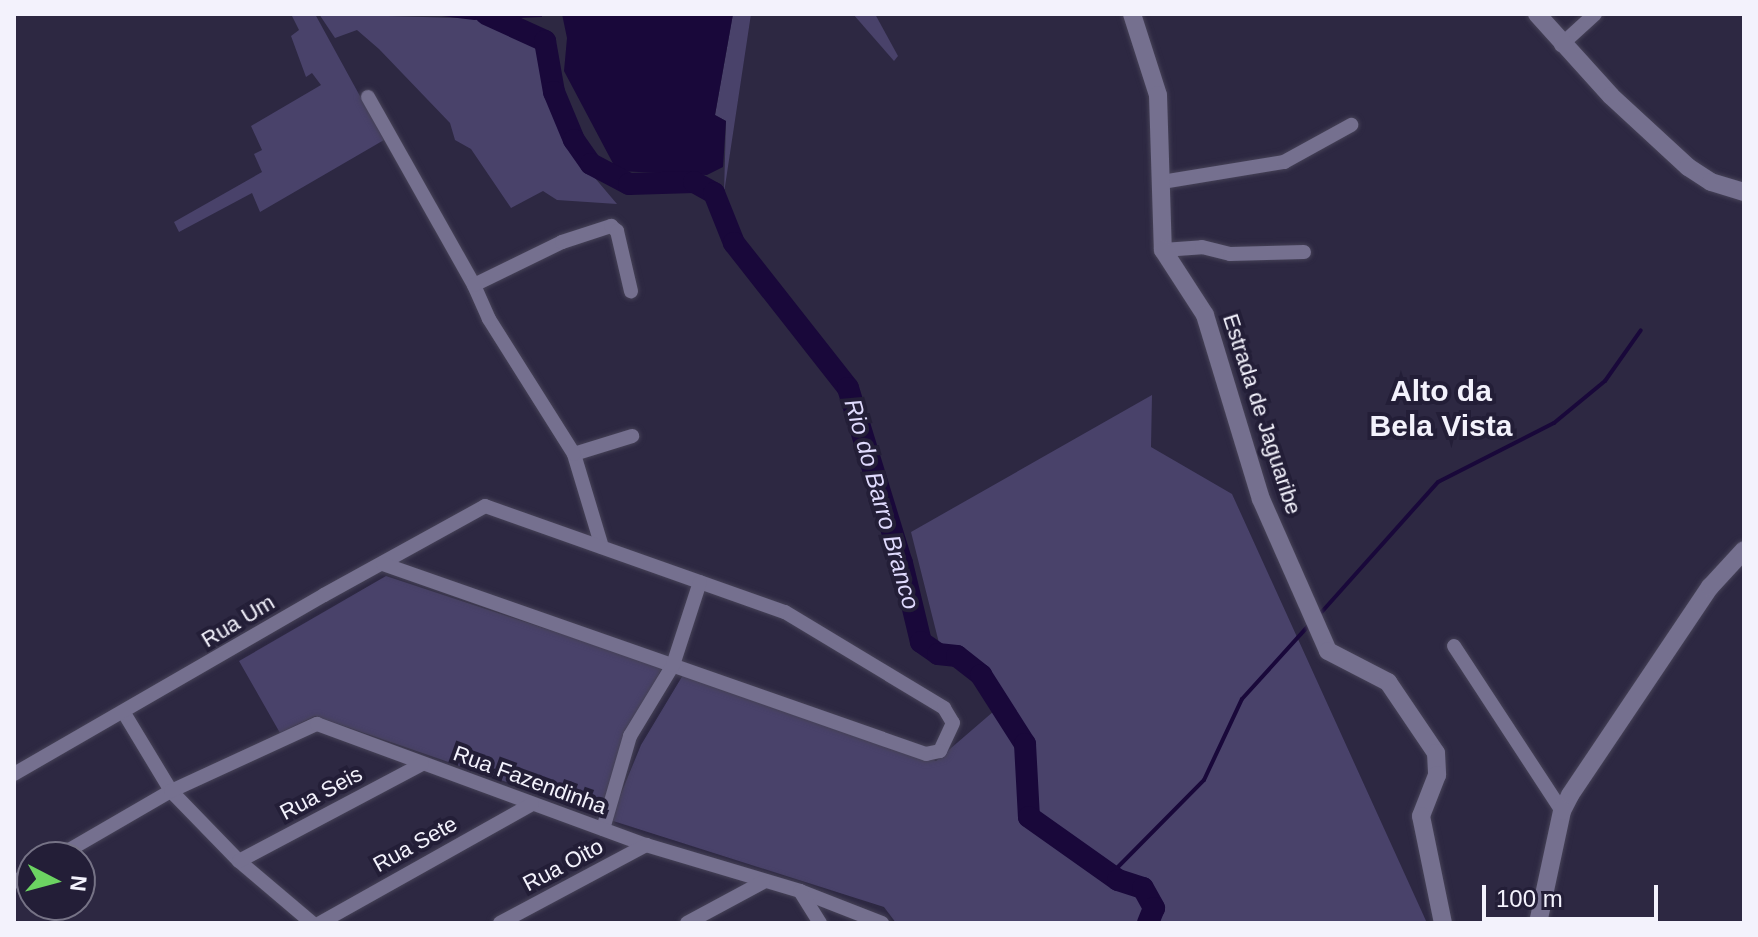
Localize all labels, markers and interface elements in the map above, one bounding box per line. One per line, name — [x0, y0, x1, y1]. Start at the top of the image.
street label: Estrada de Jaguaribe — [1217, 310, 1307, 518]
district label: Alto da Bela Vista — [1370, 373, 1512, 444]
water label: Rio do Barro Branco — [838, 396, 926, 612]
street label: Rua Um — [197, 589, 279, 653]
street label: Rua Fazendinha — [450, 740, 610, 820]
street label: Rua Seis — [275, 760, 367, 826]
street label: Rua Sete — [368, 810, 462, 878]
street label: Rua Oito — [518, 833, 608, 897]
north arrow — [16, 841, 96, 921]
scale bar — [1486, 869, 1662, 919]
text: N — [65, 874, 92, 893]
text: 100 m — [1496, 885, 1563, 912]

